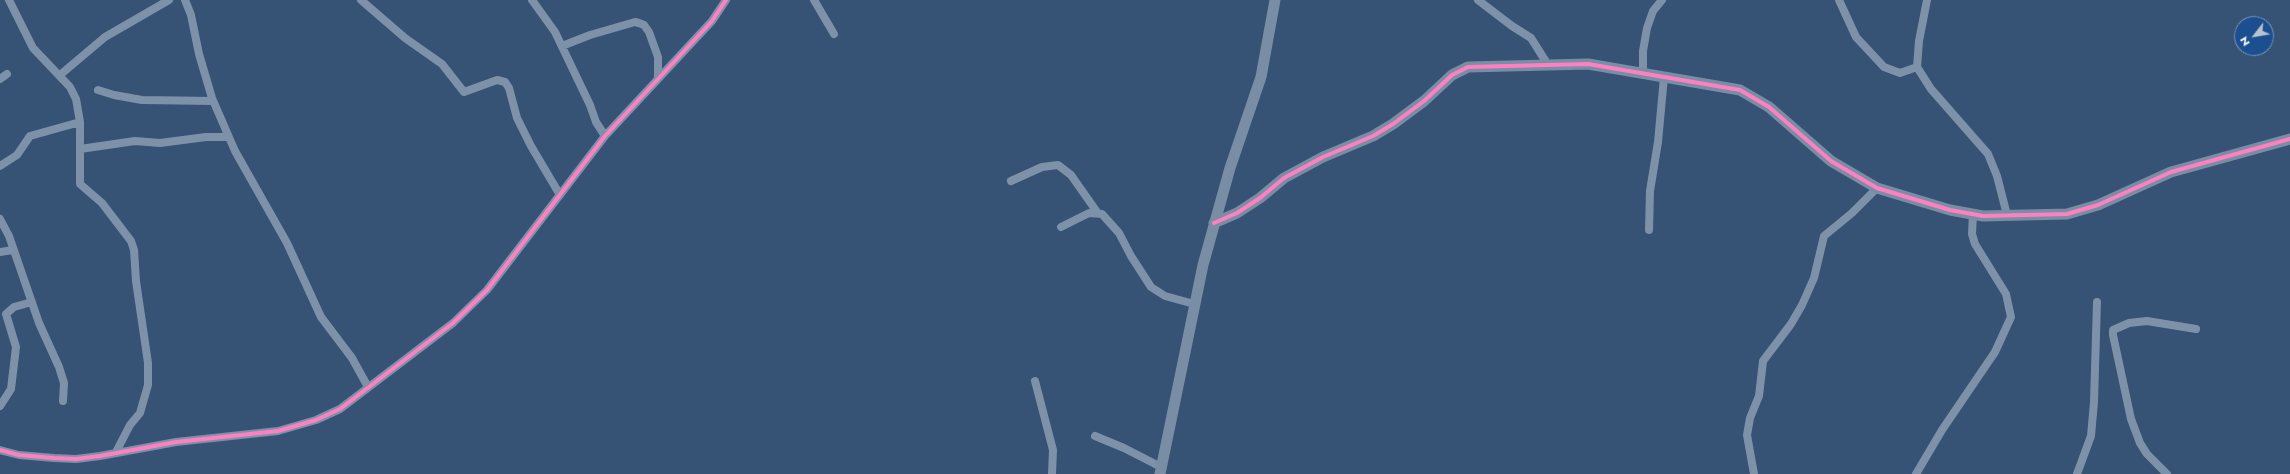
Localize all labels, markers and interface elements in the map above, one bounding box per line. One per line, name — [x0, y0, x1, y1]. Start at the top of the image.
north arrow — [2234, 16, 2274, 56]
text: N — [2235, 34, 2254, 50]

